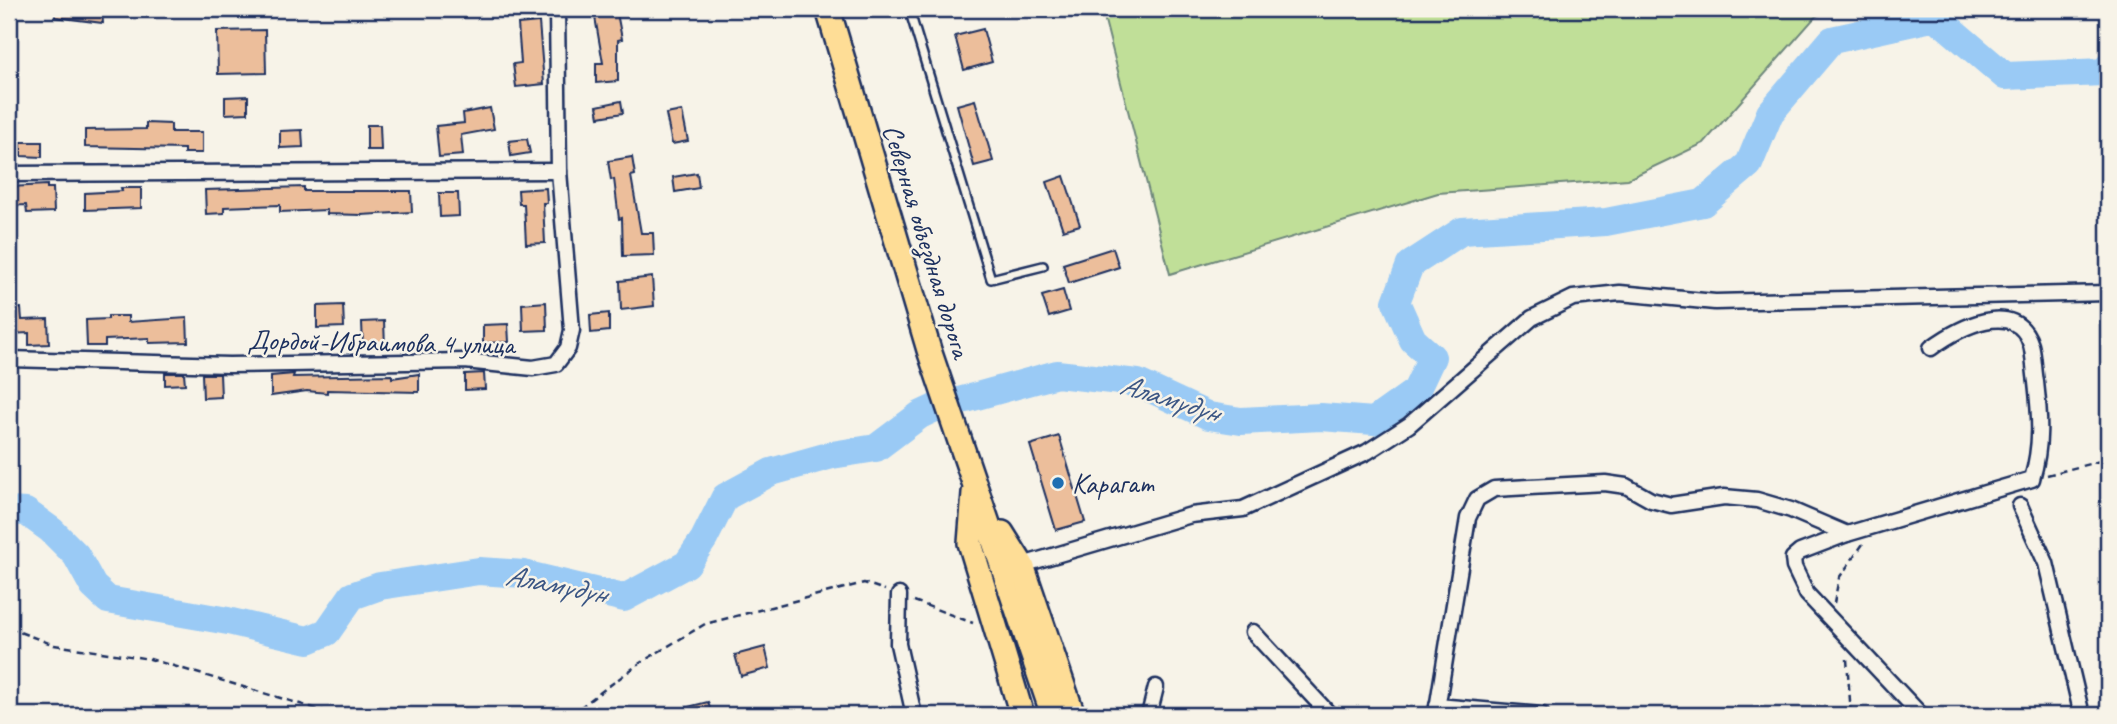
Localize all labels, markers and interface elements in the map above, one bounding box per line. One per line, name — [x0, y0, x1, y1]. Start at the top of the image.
street label: Северная объездная дорога — [874, 120, 980, 365]
street label: Дордой-Ибраимова 4 улица — [247, 322, 517, 362]
water label: Аламүдүн — [1116, 365, 1229, 432]
place label: Карагат — [1072, 466, 1155, 501]
marker: Карагат — [1050, 475, 1066, 491]
water label: Аламүдүн — [503, 556, 614, 613]

